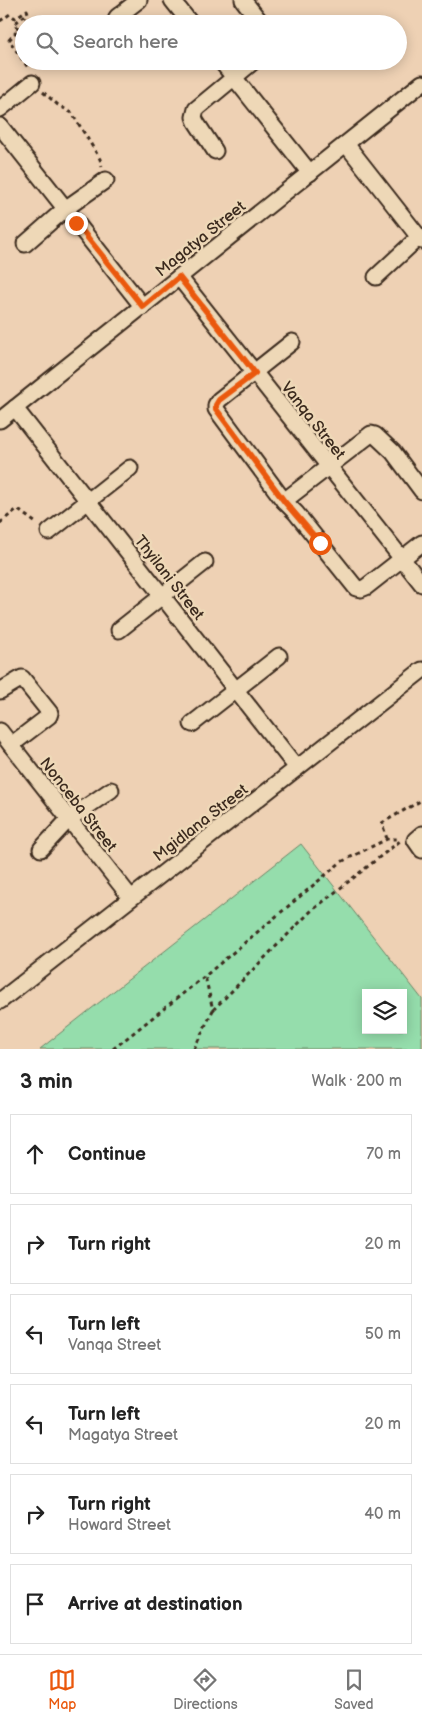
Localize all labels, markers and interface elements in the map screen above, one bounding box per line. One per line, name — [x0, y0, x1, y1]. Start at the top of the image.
search box — [15, 15, 407, 70]
icon: search — [33, 29, 61, 57]
text: Search here — [73, 31, 178, 54]
street label: Magatya Street — [152, 197, 250, 281]
route end — [65, 212, 88, 235]
street label: Vanqa Street — [277, 378, 349, 464]
street label: Thyilani Street — [130, 532, 208, 624]
route start — [309, 532, 332, 555]
street label: Nonceba Street — [35, 754, 120, 856]
street label: Mgidlana Street — [150, 780, 252, 866]
map controls — [362, 989, 407, 1034]
button: layers — [362, 989, 407, 1034]
text: 3 min — [20, 1069, 73, 1094]
text: Walk · 200 m — [312, 1072, 402, 1091]
icon: ahead — [21, 1140, 49, 1168]
text: Continue — [68, 1143, 146, 1166]
text: 70 m — [366, 1145, 401, 1164]
icon: right — [21, 1230, 49, 1258]
text: Turn right — [68, 1233, 151, 1256]
text: 20 m — [365, 1235, 401, 1254]
text: Turn left — [68, 1313, 140, 1336]
icon: left — [21, 1320, 49, 1348]
text: 50 m — [365, 1325, 401, 1344]
text: Vanqa Street — [68, 1336, 161, 1355]
text: Turn left — [68, 1403, 140, 1426]
icon: left — [21, 1410, 49, 1438]
text: 20 m — [365, 1415, 401, 1434]
text: Magatya Street — [68, 1426, 178, 1445]
text: Turn right — [68, 1493, 151, 1516]
icon: right — [21, 1500, 49, 1528]
text: 40 m — [364, 1505, 401, 1524]
text: Howard Street — [68, 1516, 171, 1535]
icon: arrive — [21, 1590, 49, 1618]
text: Arrive at destination — [68, 1593, 243, 1616]
tab: Map — [48, 1666, 77, 1713]
tab: Directions — [173, 1666, 238, 1713]
tab: Saved — [334, 1666, 374, 1713]

